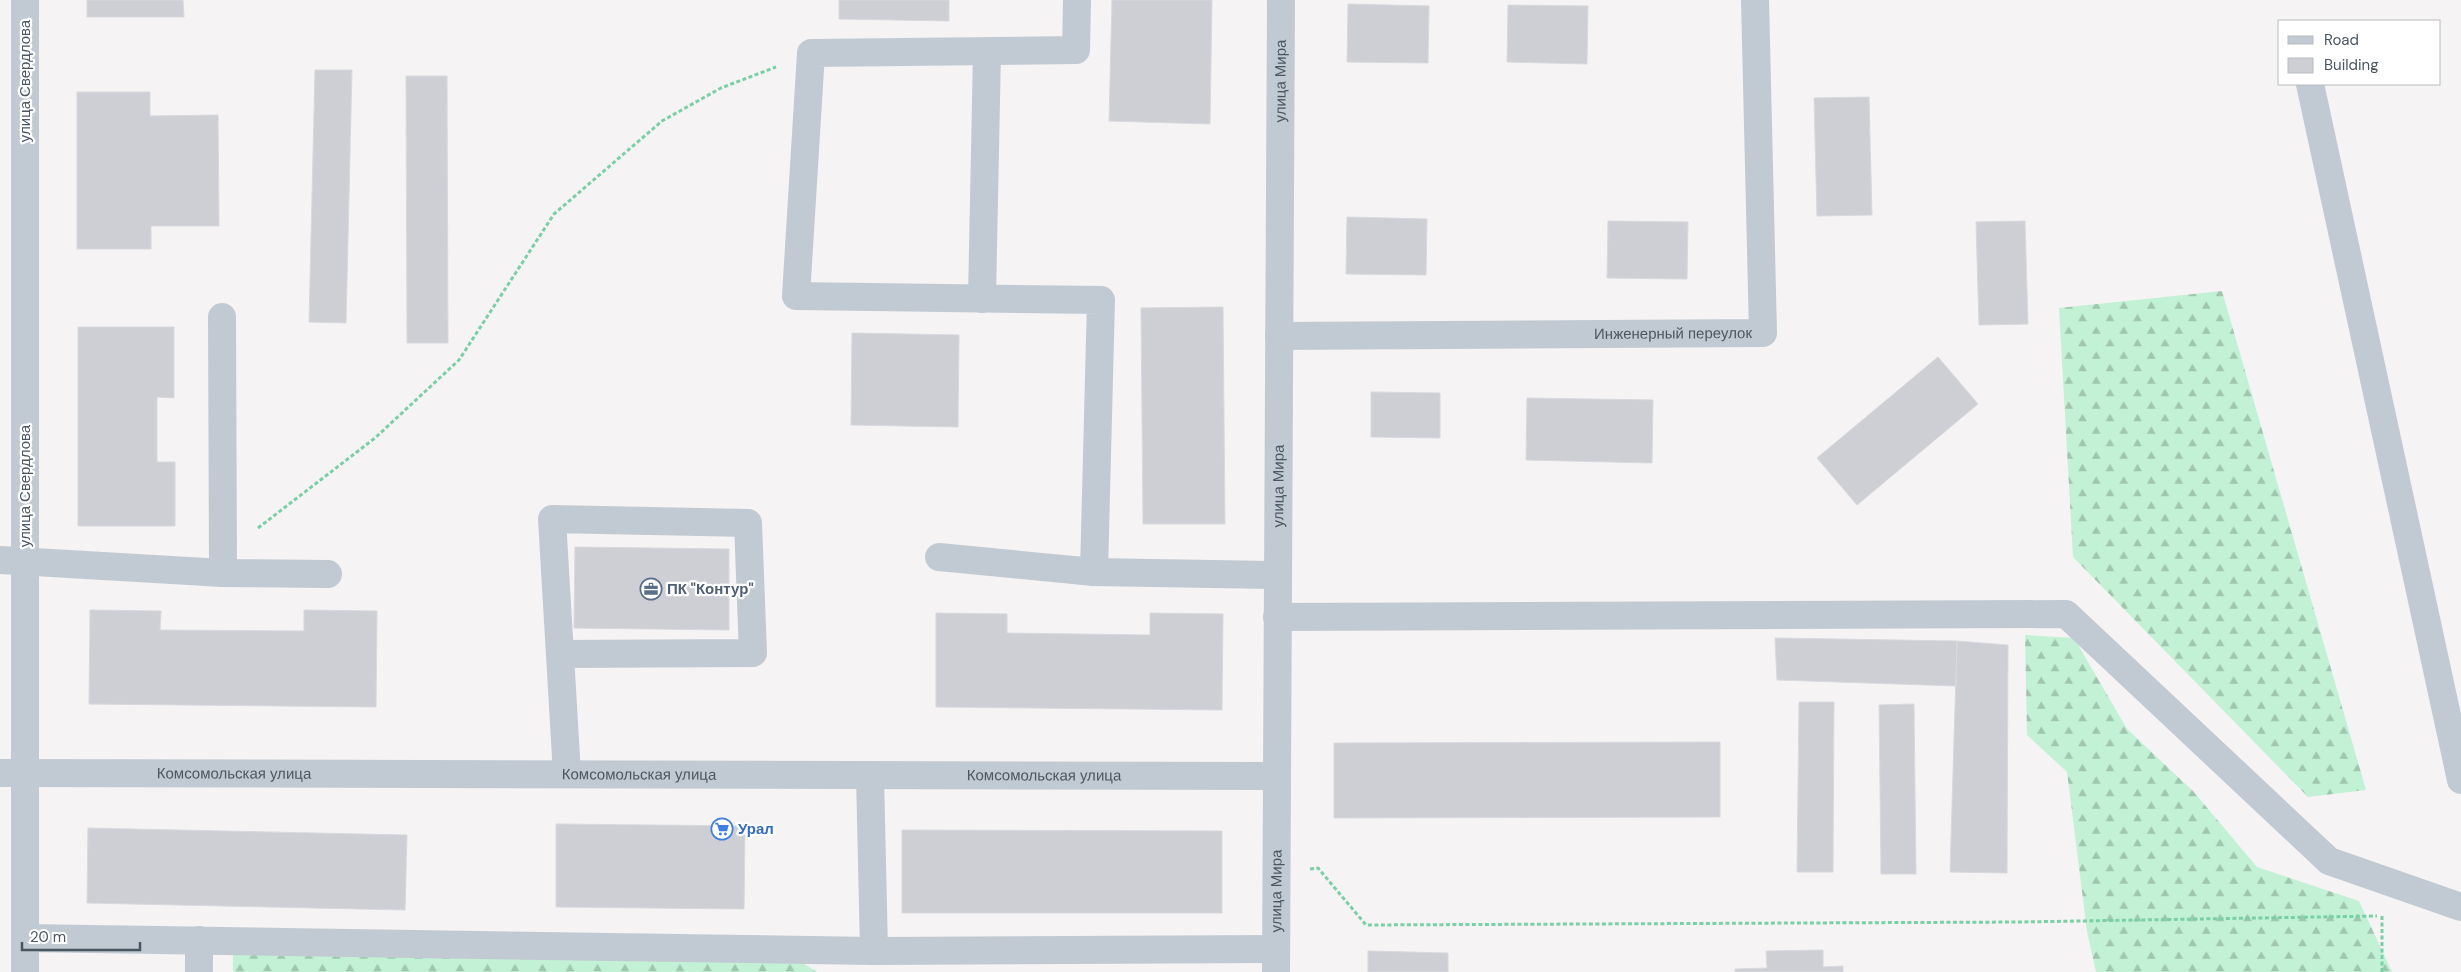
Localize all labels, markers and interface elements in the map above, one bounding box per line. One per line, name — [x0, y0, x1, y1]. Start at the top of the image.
street label: улица Свердлова — [15, 19, 35, 142]
legend — [2278, 20, 2441, 85]
text: Road — [2324, 30, 2359, 50]
street label: улица Мира — [1270, 39, 1291, 122]
text: Building — [2324, 55, 2379, 75]
street label: Инженерный переулок — [1594, 323, 1752, 344]
street label: улица Свердлова — [15, 424, 35, 547]
street label: улица Мира — [1268, 444, 1289, 527]
office icon: ПК "Контур" — [639, 577, 663, 601]
place label: ПК "Контур" — [667, 579, 754, 599]
street label: Комсомольская улица — [157, 763, 312, 784]
street label: Комсомольская улица — [562, 764, 717, 785]
street label: Комсомольская улица — [967, 765, 1122, 786]
supermarket icon: Урал — [710, 817, 734, 841]
place label: Урал — [738, 819, 774, 839]
street label: улица Мира — [1266, 849, 1287, 932]
scale bar — [22, 920, 140, 952]
text: 20 m — [30, 927, 66, 947]

